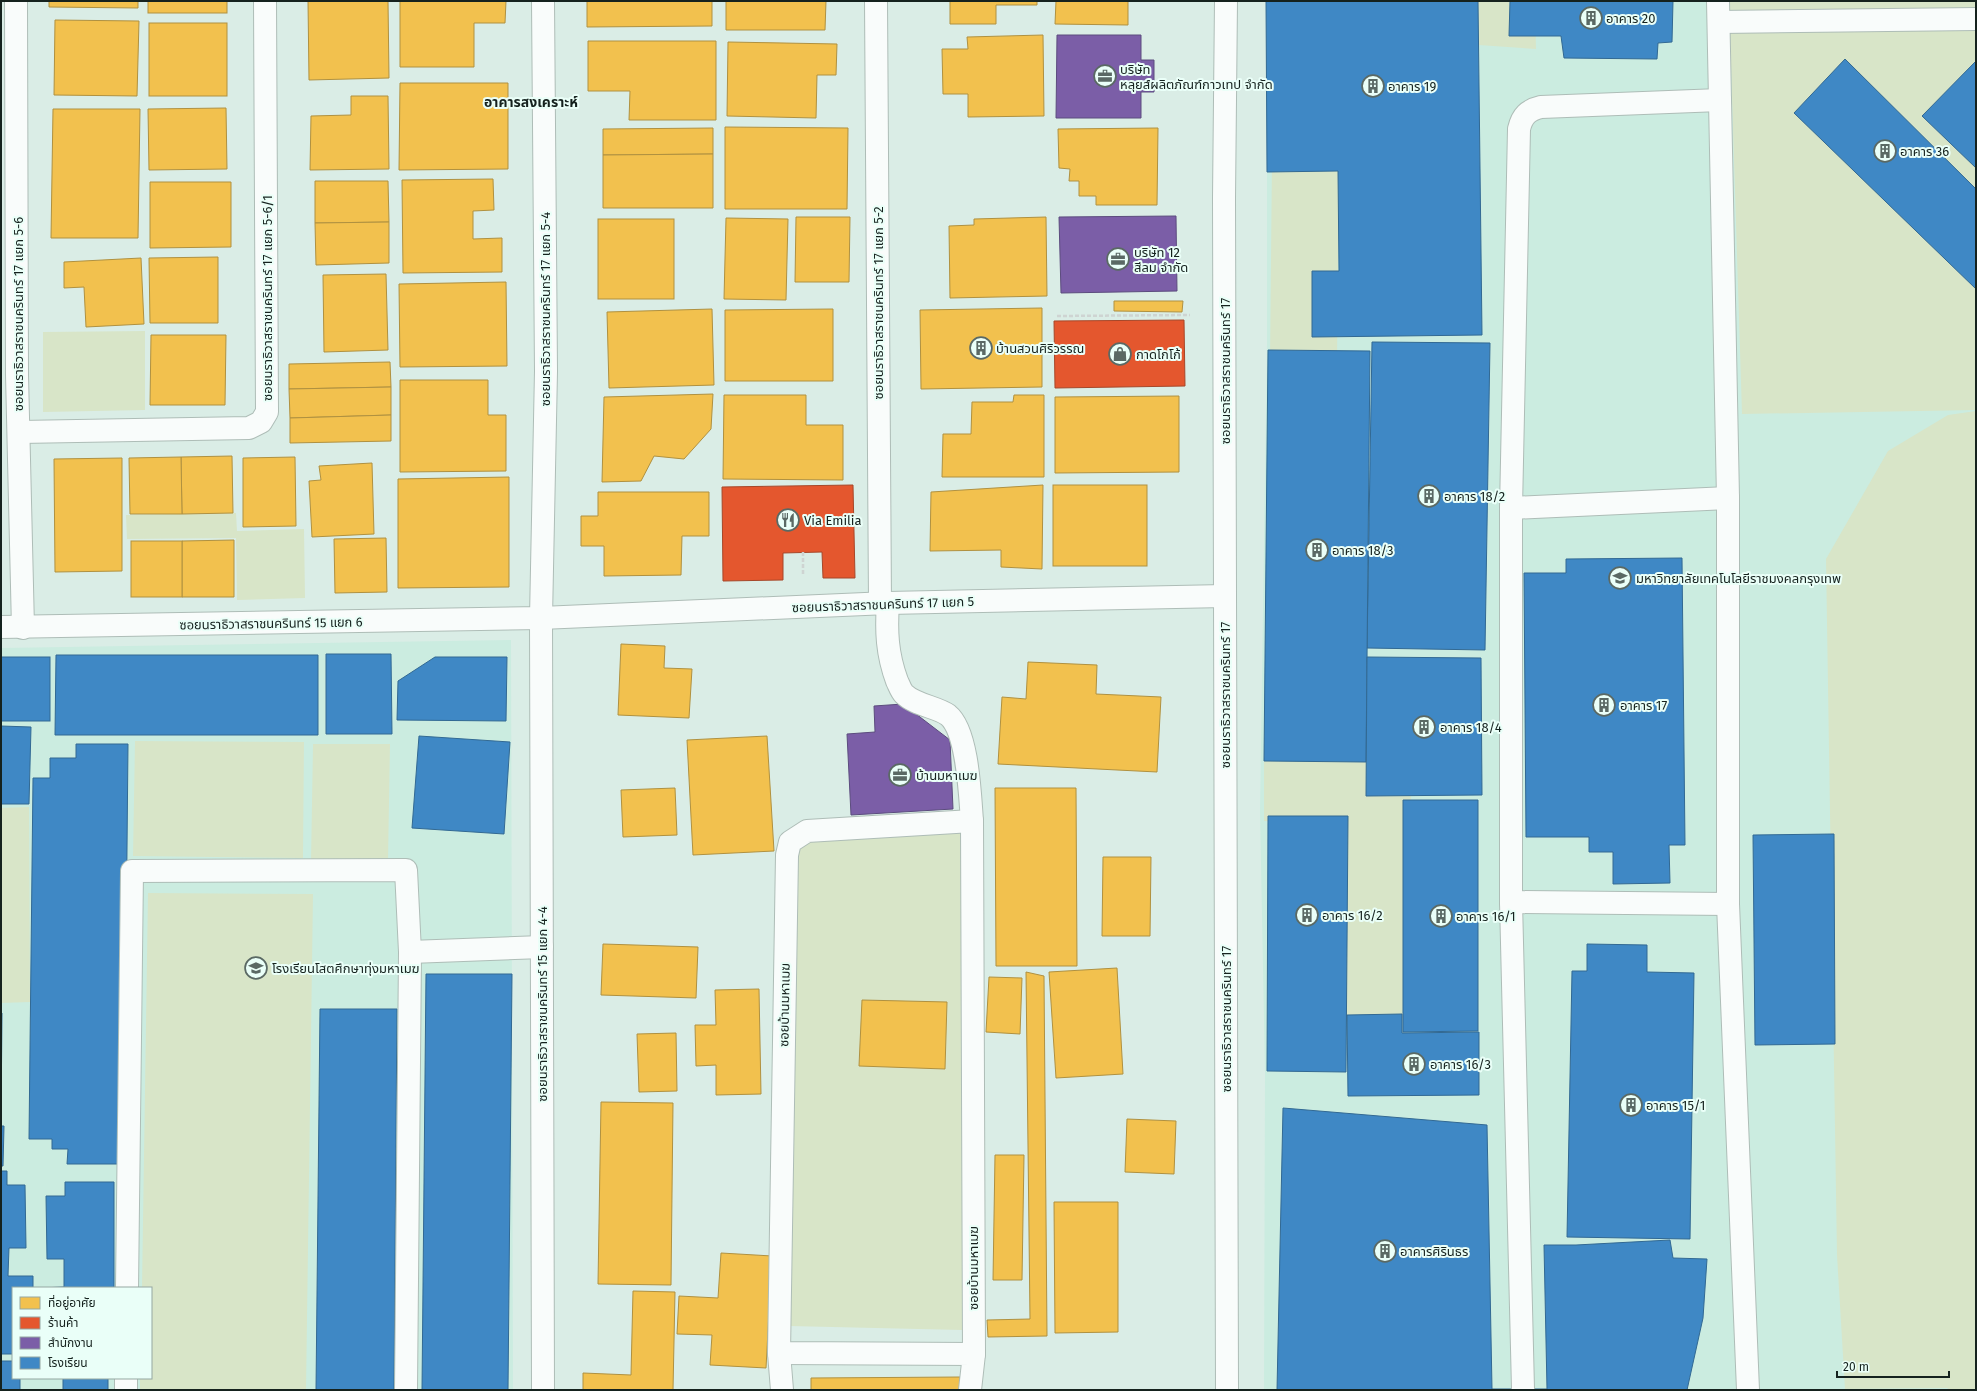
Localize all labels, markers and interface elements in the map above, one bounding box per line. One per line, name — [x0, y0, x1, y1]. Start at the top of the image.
building icon: อาคาร 20 — [1578, 5, 1604, 31]
place label: อาคาร 20 — [1606, 11, 1655, 26]
place label: บริษัท หลุยส์ผลิตภัณฑ์กาวเทป จำกัด — [1120, 62, 1273, 92]
office icon: บริษัท หลุยส์ผลิตภัณฑ์กาวเทป จำกัด — [1092, 63, 1118, 89]
building icon: อาคาร 19 — [1360, 73, 1386, 99]
place label: อาคาร 19 — [1388, 79, 1436, 94]
district label: อาคารสงเคราะห์ — [484, 94, 578, 111]
building icon: อาคาร 36 — [1872, 138, 1898, 164]
place label: อาคาร 36 — [1900, 144, 1949, 159]
street label: ซอยนราธิวาสราชนครินทร์ 17 แยก 5-6/1 — [260, 195, 275, 401]
street label: ซอยนราธิวาสราชนครินทร์ 17 แยก 5-2 — [871, 206, 886, 400]
street label: ซอยนราธิวาสราชนครินทร์ 17 แยก 5-4 — [538, 212, 553, 406]
street label: ซอยนราธิวาสราชนครินทร์ 17 แยก 5-6 — [11, 217, 26, 411]
place label: บริษัท 12 สีลม จำกัด — [1134, 245, 1188, 275]
office icon: บริษัท 12 สีลม จำกัด — [1105, 246, 1131, 272]
street label: ซอยนราธิวาสราชนครินทร์ 17 — [1218, 298, 1233, 444]
building icon: บ้านสวนศิริวรรณ — [968, 335, 994, 361]
place label: บ้านสวนศิริวรรณ — [996, 341, 1084, 356]
shop icon: กาดโกโก้ — [1107, 341, 1133, 367]
place label: กาดโกโก้ — [1136, 347, 1181, 362]
building icon: อาคาร 18/2 — [1416, 483, 1442, 509]
place label: อาคาร 18/2 — [1444, 489, 1505, 504]
restaurant icon: Via Emilia — [775, 507, 801, 533]
place label: Via Emilia — [804, 513, 862, 528]
building icon: อาคาร 18/3 — [1304, 537, 1330, 563]
place label: อาคาร 18/3 — [1332, 543, 1393, 558]
school or university icon: มหาวิทยาลัยเทคโนโลยีราชมงคลกรุงเทพ — [1607, 565, 1633, 591]
place label: มหาวิทยาลัยเทคโนโลยีราชมงคลกรุงเทพ — [1636, 571, 1841, 586]
street label: ซอยนราธิวาสราชนครินทร์ 17 แยก 5 — [792, 594, 974, 615]
street label: ซอยนราธิวาสราชนครินทร์ 15 แยก 6 — [179, 614, 363, 633]
street label: ซอยนราธิวาสราชนครินทร์ 17 — [1218, 622, 1233, 768]
building icon: อาคาร 17 — [1591, 692, 1617, 718]
place label: อาคาร 17 — [1620, 698, 1667, 713]
building icon: อาคาร 18/4 — [1411, 714, 1437, 740]
place label: อาคาร 18/4 — [1440, 720, 1502, 735]
office icon: บ้านมหาเมฆ — [887, 762, 913, 788]
place label: บ้านมหาเมฆ — [916, 768, 978, 783]
building icon: อาคาร 16/2 — [1294, 902, 1320, 928]
building icon: อาคาร 16/1 — [1428, 903, 1454, 929]
street label: ซอยนราธิวาสราชนครินทร์ 15 แยก 4-4 — [535, 906, 550, 1102]
place label: อาคาร 16/2 — [1322, 908, 1383, 923]
place label: อาคาร 16/1 — [1456, 909, 1516, 924]
street label: ซอยนราธิวาสราชนครินทร์ 17 — [1219, 946, 1234, 1092]
school or university icon: โรงเรียนโสตศึกษาทุ่งมหาเมฆ — [243, 955, 269, 981]
place label: โรงเรียนโสตศึกษาทุ่งมหาเมฆ — [272, 961, 419, 976]
street label: ซอยบ้านมหาเมฆ — [776, 963, 793, 1047]
building icon: อาคาร 16/3 — [1401, 1051, 1427, 1077]
place label: อาคาร 16/3 — [1430, 1057, 1491, 1072]
building icon: อาคาร 15/1 — [1618, 1092, 1644, 1118]
place label: อาคาร 15/1 — [1646, 1098, 1705, 1113]
street label: ซอยบ้านมหาเมฆ — [966, 1226, 981, 1310]
building icon: อาคารศิรินธร — [1372, 1238, 1398, 1264]
place label: อาคารศิรินธร — [1400, 1244, 1468, 1259]
legend — [12, 1287, 152, 1379]
text: ที่อยู่อาศัย — [48, 1294, 96, 1310]
text: ร้านค้า — [48, 1316, 78, 1330]
text: สำนักงาน — [48, 1336, 93, 1350]
scale bar — [1837, 1353, 1949, 1379]
text: โรงเรียน — [48, 1356, 88, 1370]
text: 20 m — [1843, 1360, 1869, 1374]

